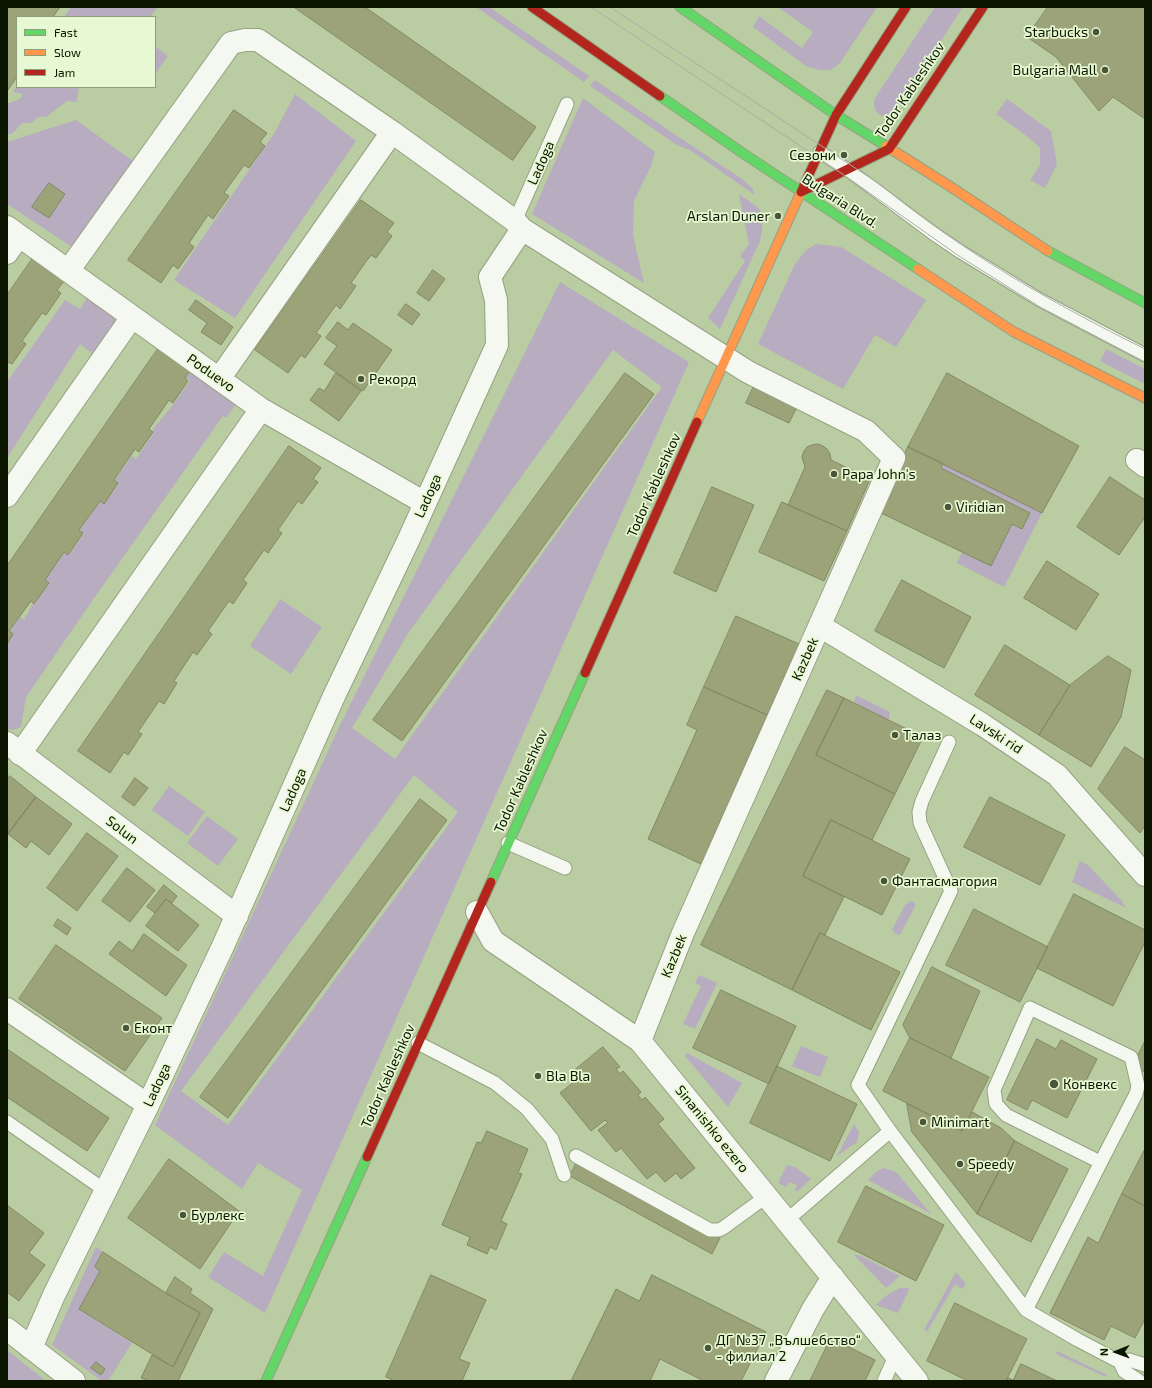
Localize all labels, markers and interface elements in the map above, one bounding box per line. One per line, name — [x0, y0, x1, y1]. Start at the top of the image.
legend — [16, 16, 156, 88]
place label: Starbucks — [1025, 24, 1088, 40]
text: Fast — [54, 25, 77, 39]
marker: Starbucks — [1091, 27, 1101, 37]
street label: Todor Kableshkov — [872, 39, 948, 141]
text: Slow — [54, 45, 81, 59]
place label: Bulgaria Mall — [1013, 62, 1097, 78]
text: Jam — [54, 65, 75, 79]
marker: Bulgaria Mall — [1100, 65, 1110, 75]
street label: Ladoga — [524, 138, 558, 188]
place label: Сезони — [789, 147, 836, 163]
marker: Сезони — [839, 150, 849, 160]
street label: Bulgaria Blvd. — [799, 170, 881, 232]
place label: Arslan Duner — [687, 208, 770, 224]
marker: Arslan Duner — [773, 211, 783, 221]
street label: Poduevo — [184, 350, 238, 396]
place label: Рекорд — [369, 371, 417, 387]
marker: Рекорд — [356, 374, 366, 384]
street label: Todor Kableshkov — [623, 430, 685, 540]
place label: Papa John's — [842, 466, 916, 482]
marker: Papa John's — [829, 469, 839, 479]
street label: Ladoga — [411, 471, 445, 521]
place label: Viridian — [956, 499, 1004, 515]
marker: Viridian — [943, 502, 953, 512]
street label: Kazbek — [788, 635, 822, 683]
street label: Lavski rid — [966, 711, 1026, 757]
street label: Todor Kableshkov — [490, 726, 552, 836]
place label: Талаз — [903, 727, 941, 743]
marker: Талаз — [890, 730, 900, 740]
street label: Ladoga — [276, 765, 310, 815]
street label: Solun — [103, 812, 141, 848]
place label: Фантасмагория — [892, 873, 997, 889]
marker: Фантасмагория — [879, 876, 889, 886]
street label: Kazbek — [658, 932, 690, 980]
place label: Еконт — [134, 1020, 172, 1036]
street label: Todor Kableshkov — [357, 1021, 419, 1131]
marker: Еконт — [121, 1023, 131, 1033]
street label: Ladoga — [140, 1060, 174, 1110]
place label: Bla Bla — [546, 1068, 590, 1084]
marker: Bla Bla — [533, 1071, 543, 1081]
place label: Конвекс — [1063, 1076, 1117, 1092]
marker: Конвекс — [1048, 1078, 1060, 1090]
street label: Sinanishko ezero — [672, 1082, 752, 1176]
place label: Minimart — [931, 1114, 989, 1130]
marker: Minimart — [918, 1117, 928, 1127]
place label: Speedy — [968, 1156, 1014, 1172]
marker: Speedy — [955, 1159, 965, 1169]
place label: Бурлекс — [191, 1207, 245, 1223]
marker: Бурлекс — [178, 1210, 188, 1220]
place label: ДГ №37 „Вълшебство“ - филиал 2 — [716, 1332, 861, 1364]
north arrow — [1096, 1332, 1136, 1372]
marker: ДГ №37 „Вълшебство“ - филиал 2 — [703, 1343, 713, 1353]
text: N — [1097, 1348, 1110, 1356]

